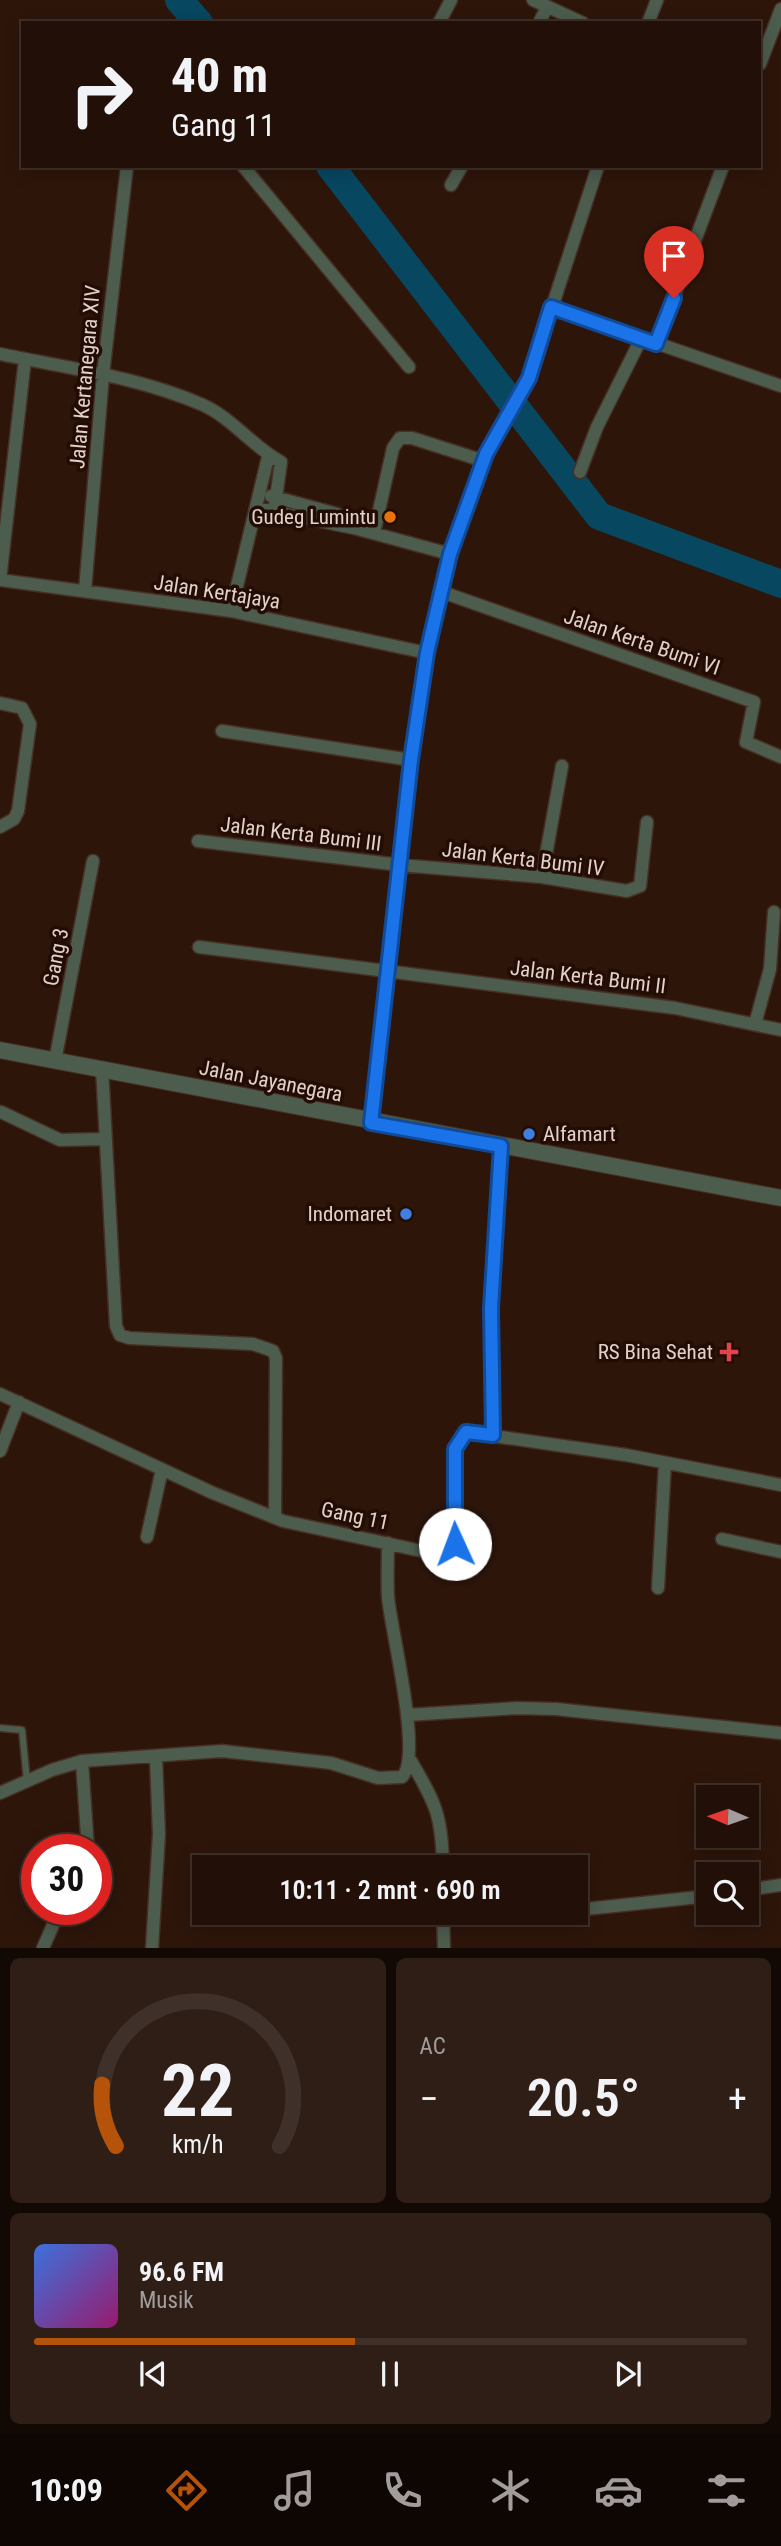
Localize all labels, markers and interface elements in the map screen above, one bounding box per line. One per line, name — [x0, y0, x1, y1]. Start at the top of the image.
text: 40 m — [171, 47, 268, 104]
icon: right — [56, 49, 147, 140]
text: Gang 11 — [171, 106, 275, 144]
pin — [644, 226, 704, 298]
icon: arrive — [655, 237, 693, 275]
street label: Jalan Kertanegara XIV — [65, 284, 105, 470]
place label: Gudeg Lumintu — [251, 505, 376, 529]
marker: Gudeg Lumintu — [382, 509, 398, 525]
street label: Jalan Kertajaya — [152, 570, 282, 614]
street label: Jalan Kerta Bumi VI — [561, 604, 723, 680]
street label: Jalan Kerta Bumi III — [219, 812, 383, 856]
street label: Jalan Kerta Bumi IV — [441, 837, 606, 881]
street label: Gang 3 — [39, 926, 73, 988]
street label: Jalan Kerta Bumi II — [509, 956, 667, 998]
street label: Jalan Jayanegara — [197, 1055, 345, 1107]
place label: Alfamart — [543, 1122, 616, 1146]
marker: Alfamart — [521, 1126, 537, 1142]
place label: Indomaret — [307, 1202, 392, 1226]
marker: Indomaret — [398, 1206, 414, 1222]
place label: RS Bina Sehat — [598, 1340, 713, 1364]
marker: RS Bina Sehat — [719, 1342, 739, 1362]
street label: Gang 11 — [319, 1497, 391, 1535]
position arrow — [418, 1507, 492, 1581]
north arrow — [696, 1785, 760, 1848]
map controls — [696, 1785, 759, 1925]
speed limit sign: 30 — [21, 1834, 112, 1925]
button: search — [696, 1862, 759, 1925]
text: 10:11 · 2 mnt · 690 m — [279, 1875, 501, 1905]
text: AC — [420, 2033, 446, 2060]
text: 22 — [161, 2049, 235, 2135]
text: 20.5° — [527, 2068, 640, 2129]
text: − — [420, 2077, 439, 2121]
text: + — [728, 2077, 747, 2121]
text: km/h — [172, 2130, 223, 2159]
text: 96.6 FM — [139, 2257, 224, 2287]
text: Musik — [139, 2287, 194, 2314]
icon: previous — [134, 2355, 172, 2393]
icon: pause — [371, 2355, 409, 2393]
icon: next — [609, 2355, 647, 2393]
icon: directions — [162, 2466, 211, 2515]
icon: music — [270, 2466, 319, 2515]
icon: phone — [378, 2466, 427, 2515]
icon: climate — [486, 2466, 535, 2515]
icon: car — [594, 2466, 643, 2515]
icon: filters — [702, 2466, 751, 2515]
text: 10:09 — [30, 2471, 103, 2509]

